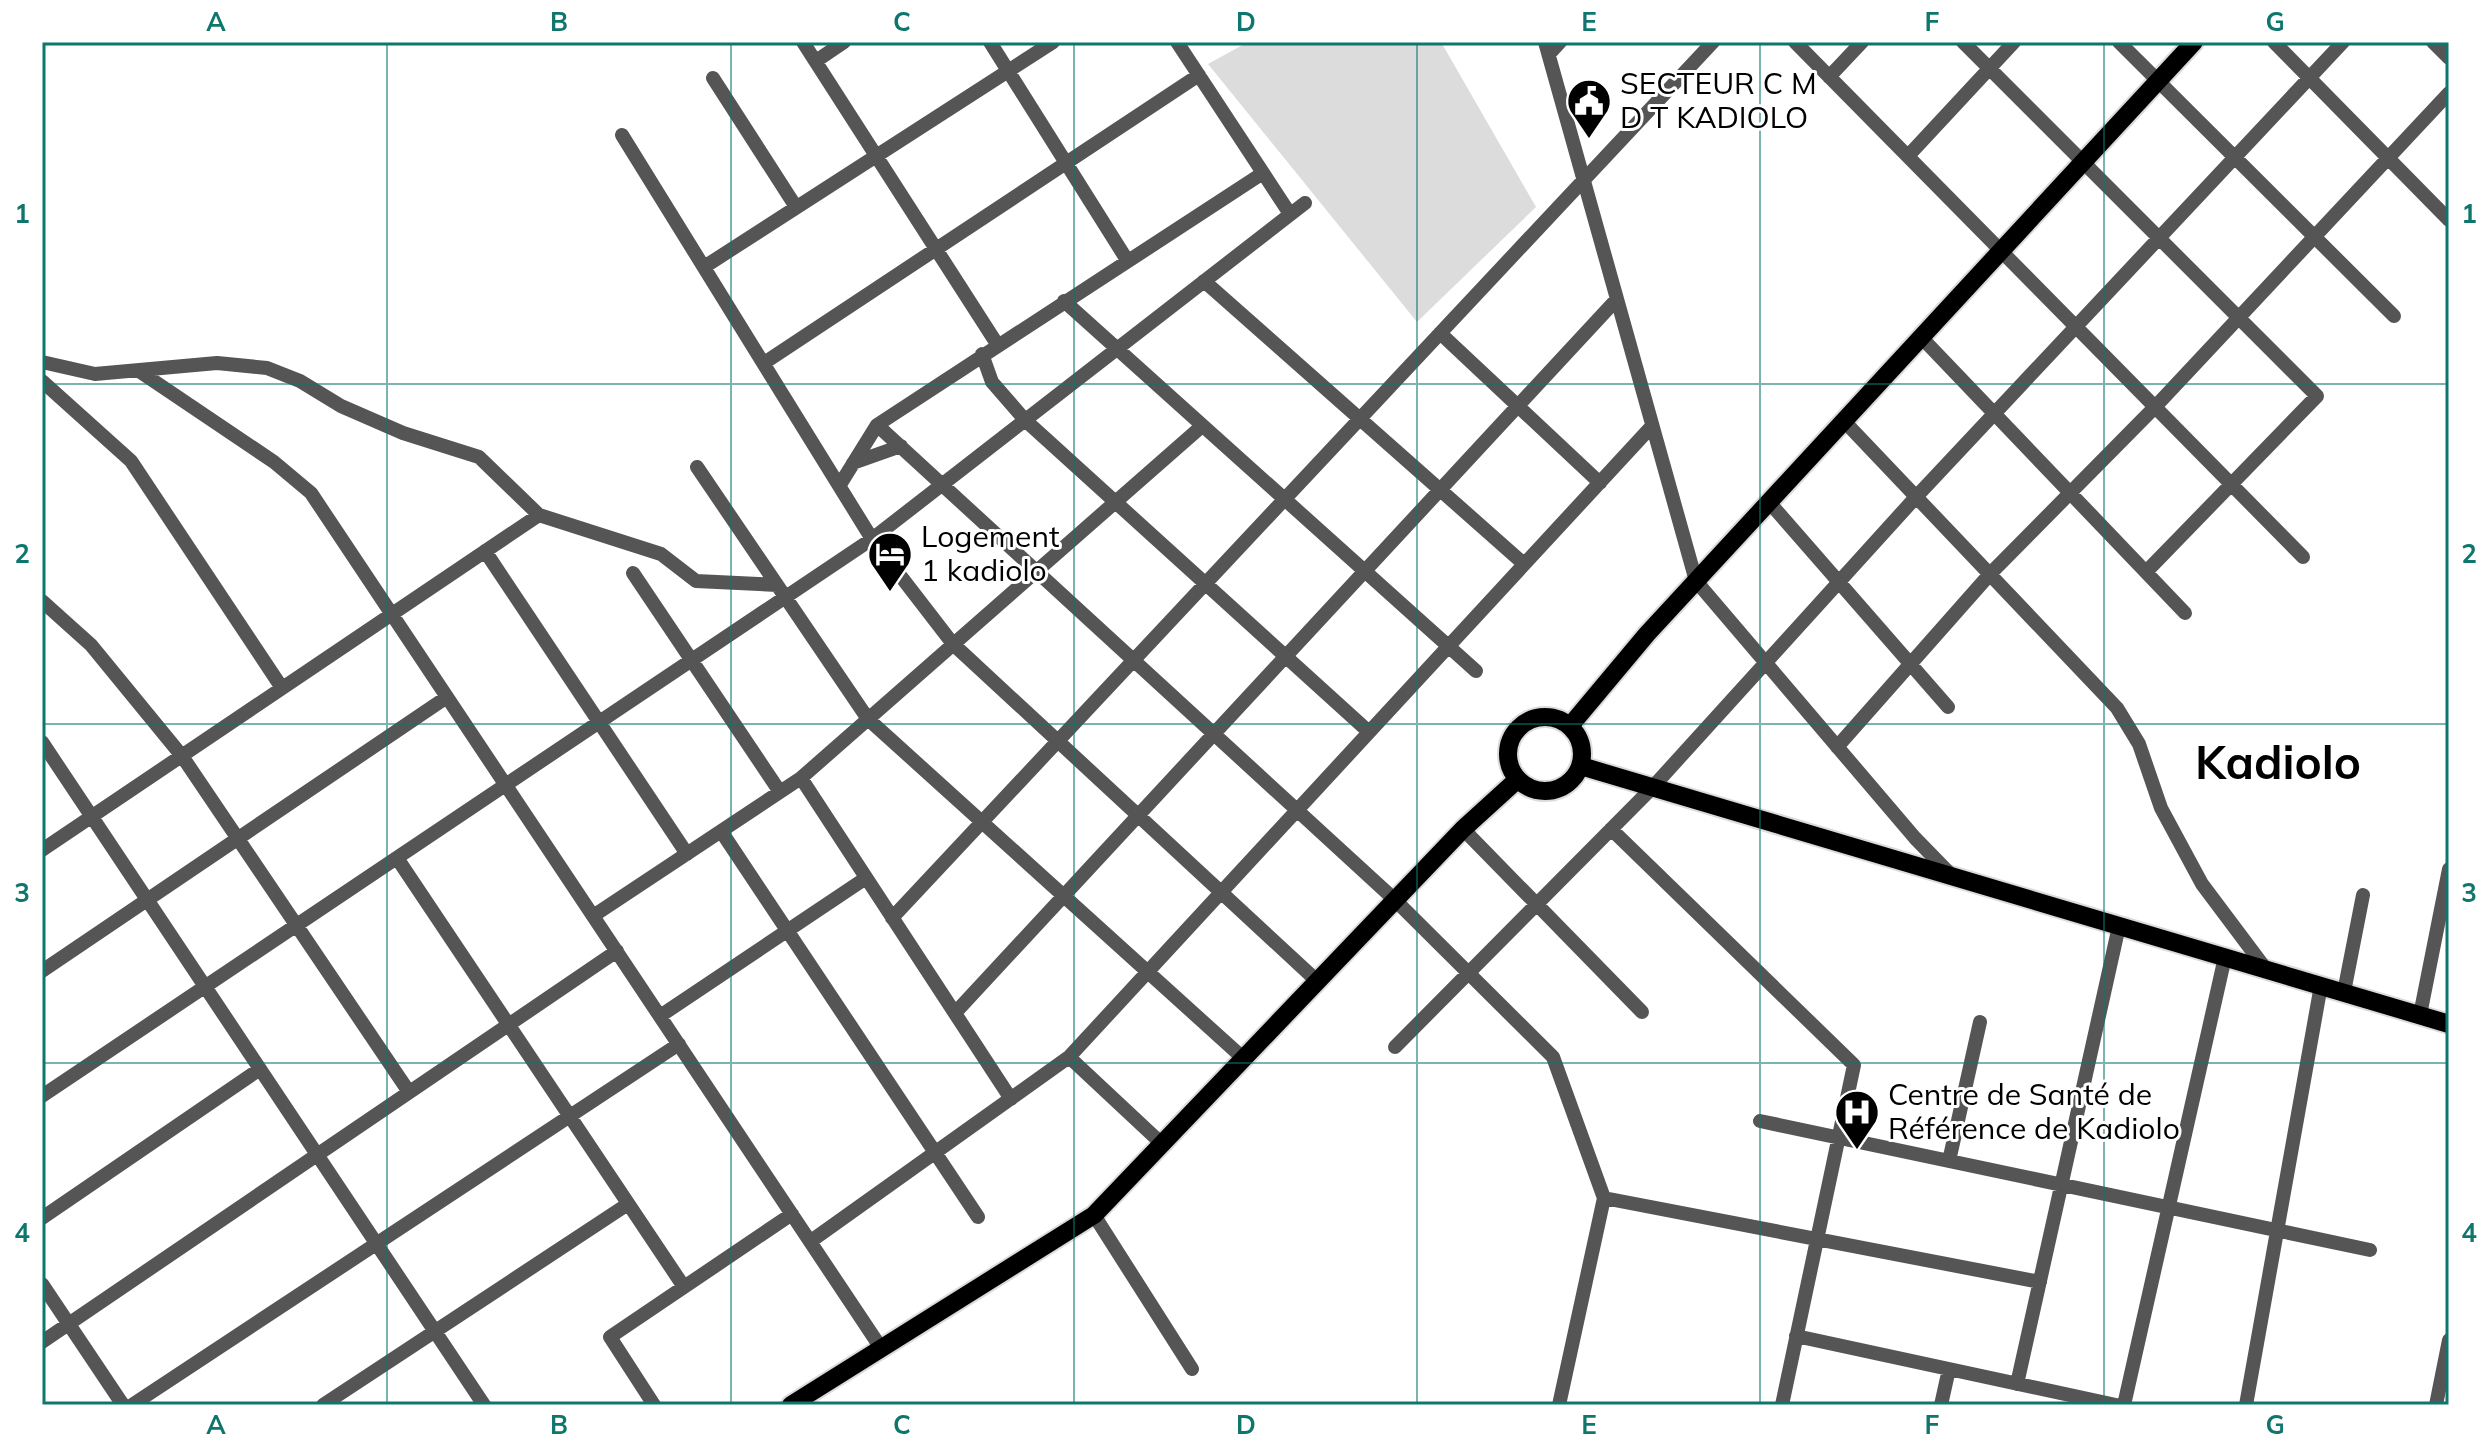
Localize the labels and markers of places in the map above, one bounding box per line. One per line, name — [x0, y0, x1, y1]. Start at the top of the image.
place label: SECTEUR C M D T KADIOLO — [1620, 64, 1817, 136]
public building icon: SECTEUR C M D T KADIOLO — [1565, 77, 1613, 140]
place label: Logement 1 kadiolo — [921, 517, 1059, 589]
hotel icon: Logement 1 kadiolo — [866, 530, 914, 593]
place label: Centre de Santé de Référence de Kadiolo — [1888, 1075, 2180, 1147]
hospital icon: Centre de Santé de Référence de Kadiolo — [1833, 1088, 1881, 1151]

